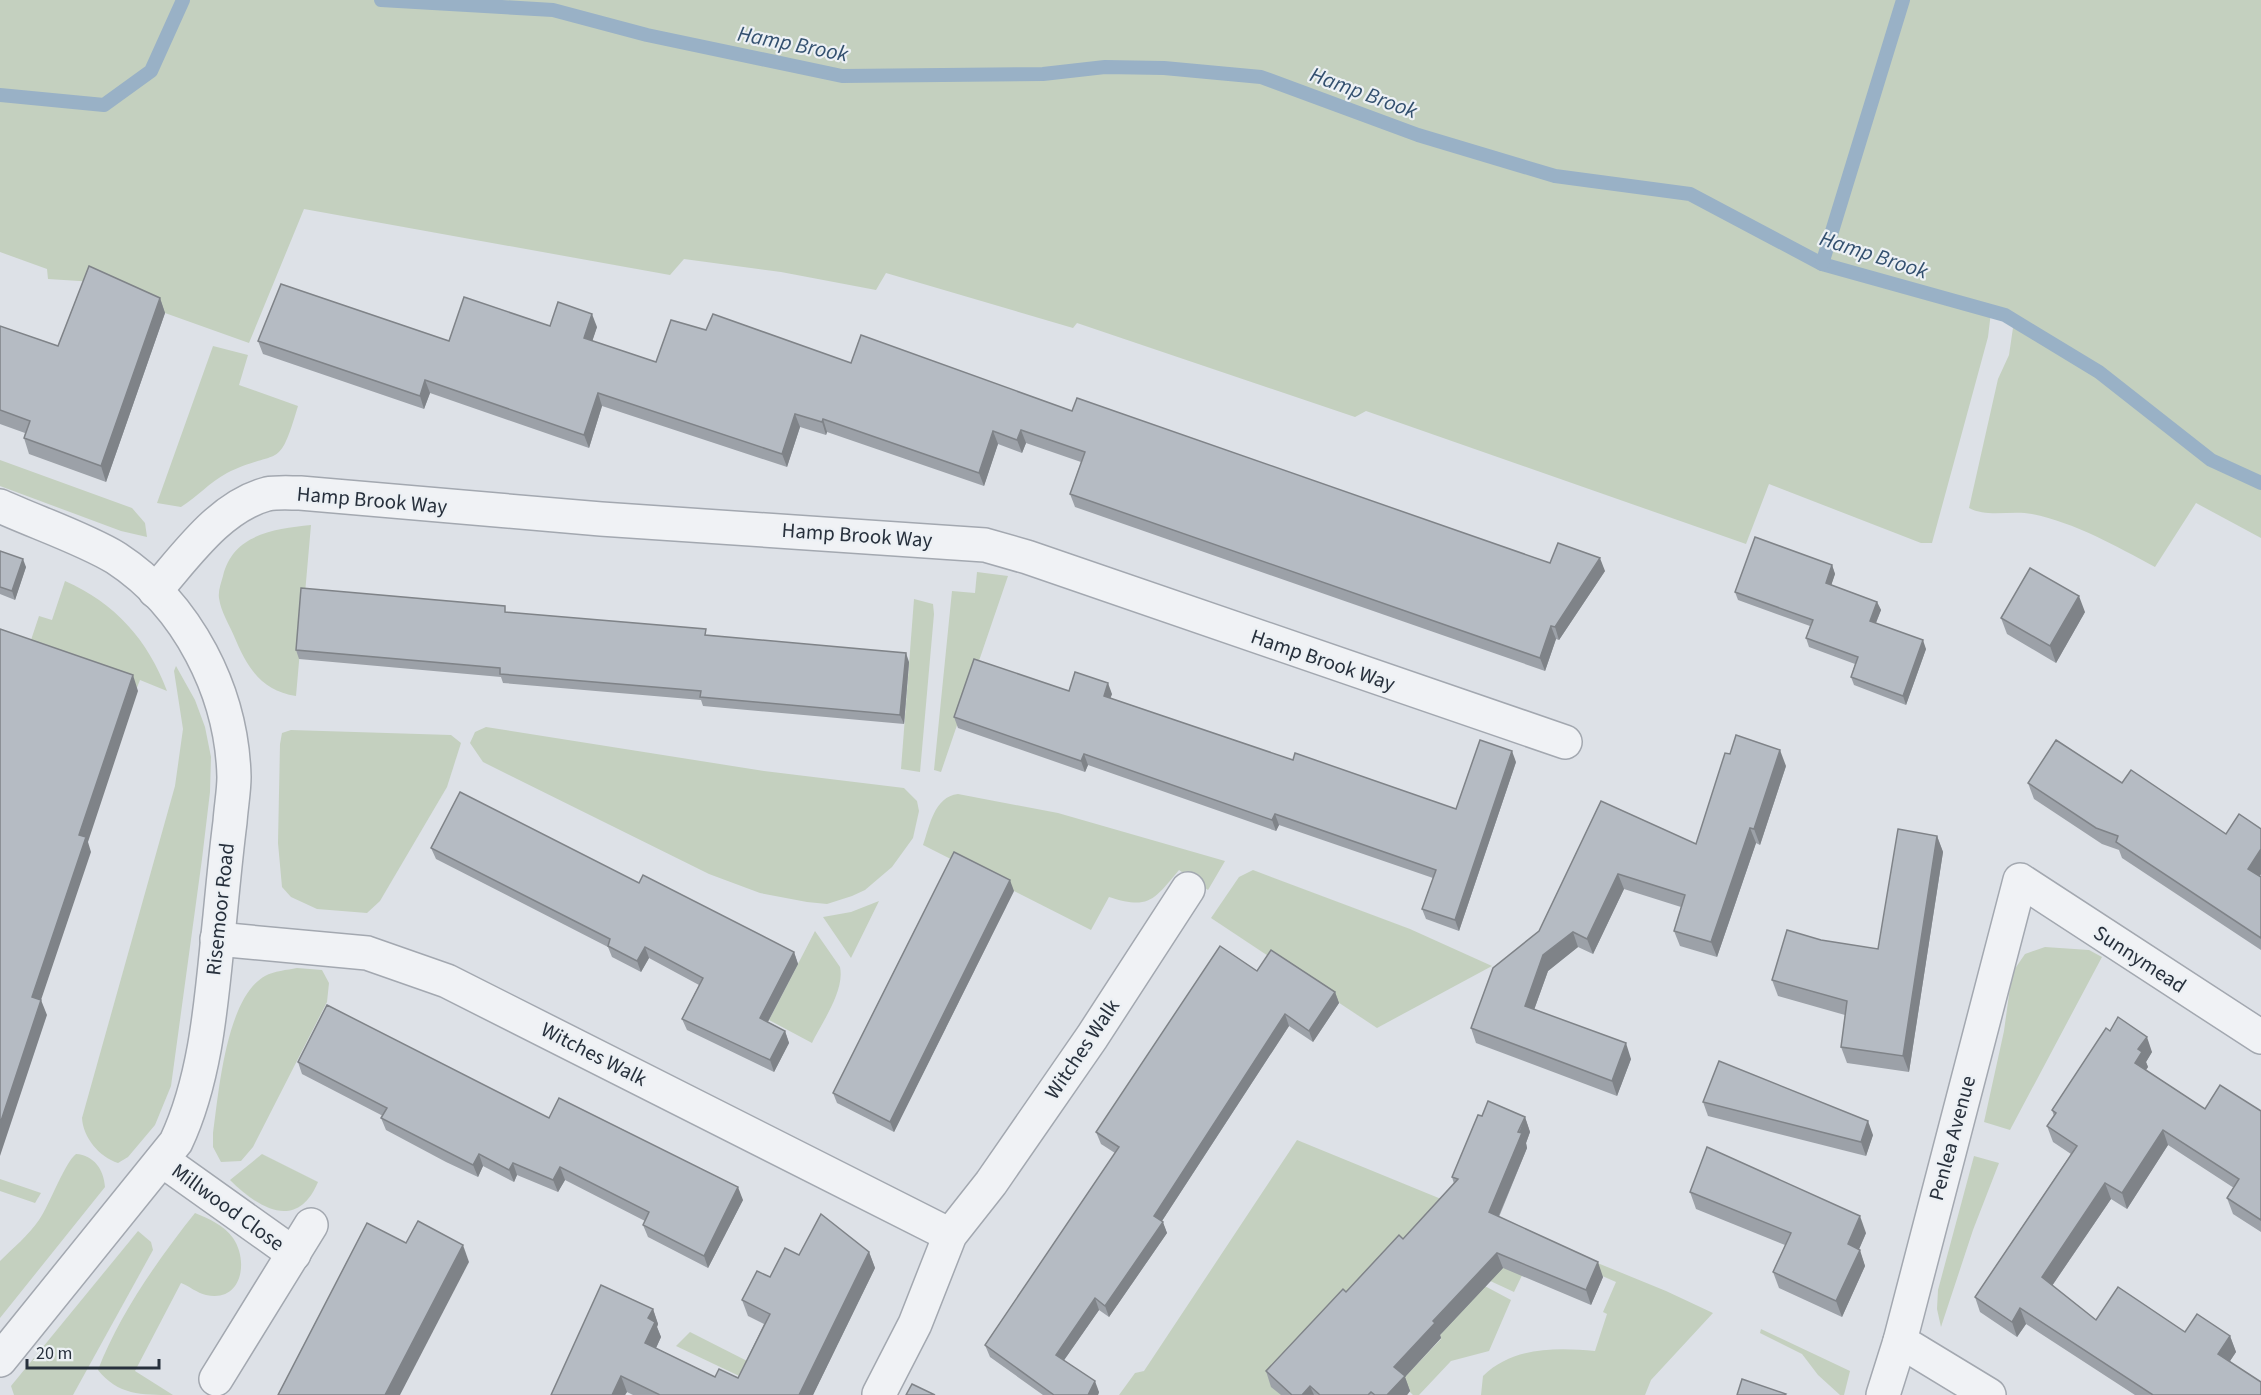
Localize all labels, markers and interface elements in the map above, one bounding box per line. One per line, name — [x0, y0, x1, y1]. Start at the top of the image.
water label: Hamp Brook — [735, 18, 851, 70]
water label: Hamp Brook — [1305, 59, 1422, 127]
water label: Hamp Brook — [1815, 222, 1932, 288]
street label: Hamp Brook Way — [296, 478, 449, 522]
street label: Hamp Brook Way — [781, 515, 933, 555]
street label: Hamp Brook Way — [1247, 621, 1399, 699]
street label: Risemoor Road — [198, 841, 242, 977]
street label: Sunnymead — [2088, 918, 2192, 1000]
street label: Witches Walk — [1037, 992, 1127, 1105]
street label: Witches Walk — [536, 1014, 653, 1094]
street label: Penlea Avenue — [1921, 1072, 1983, 1204]
street label: Millwood Close — [166, 1156, 290, 1258]
scale bar — [27, 1332, 159, 1370]
text: 20 m — [36, 1341, 72, 1366]

